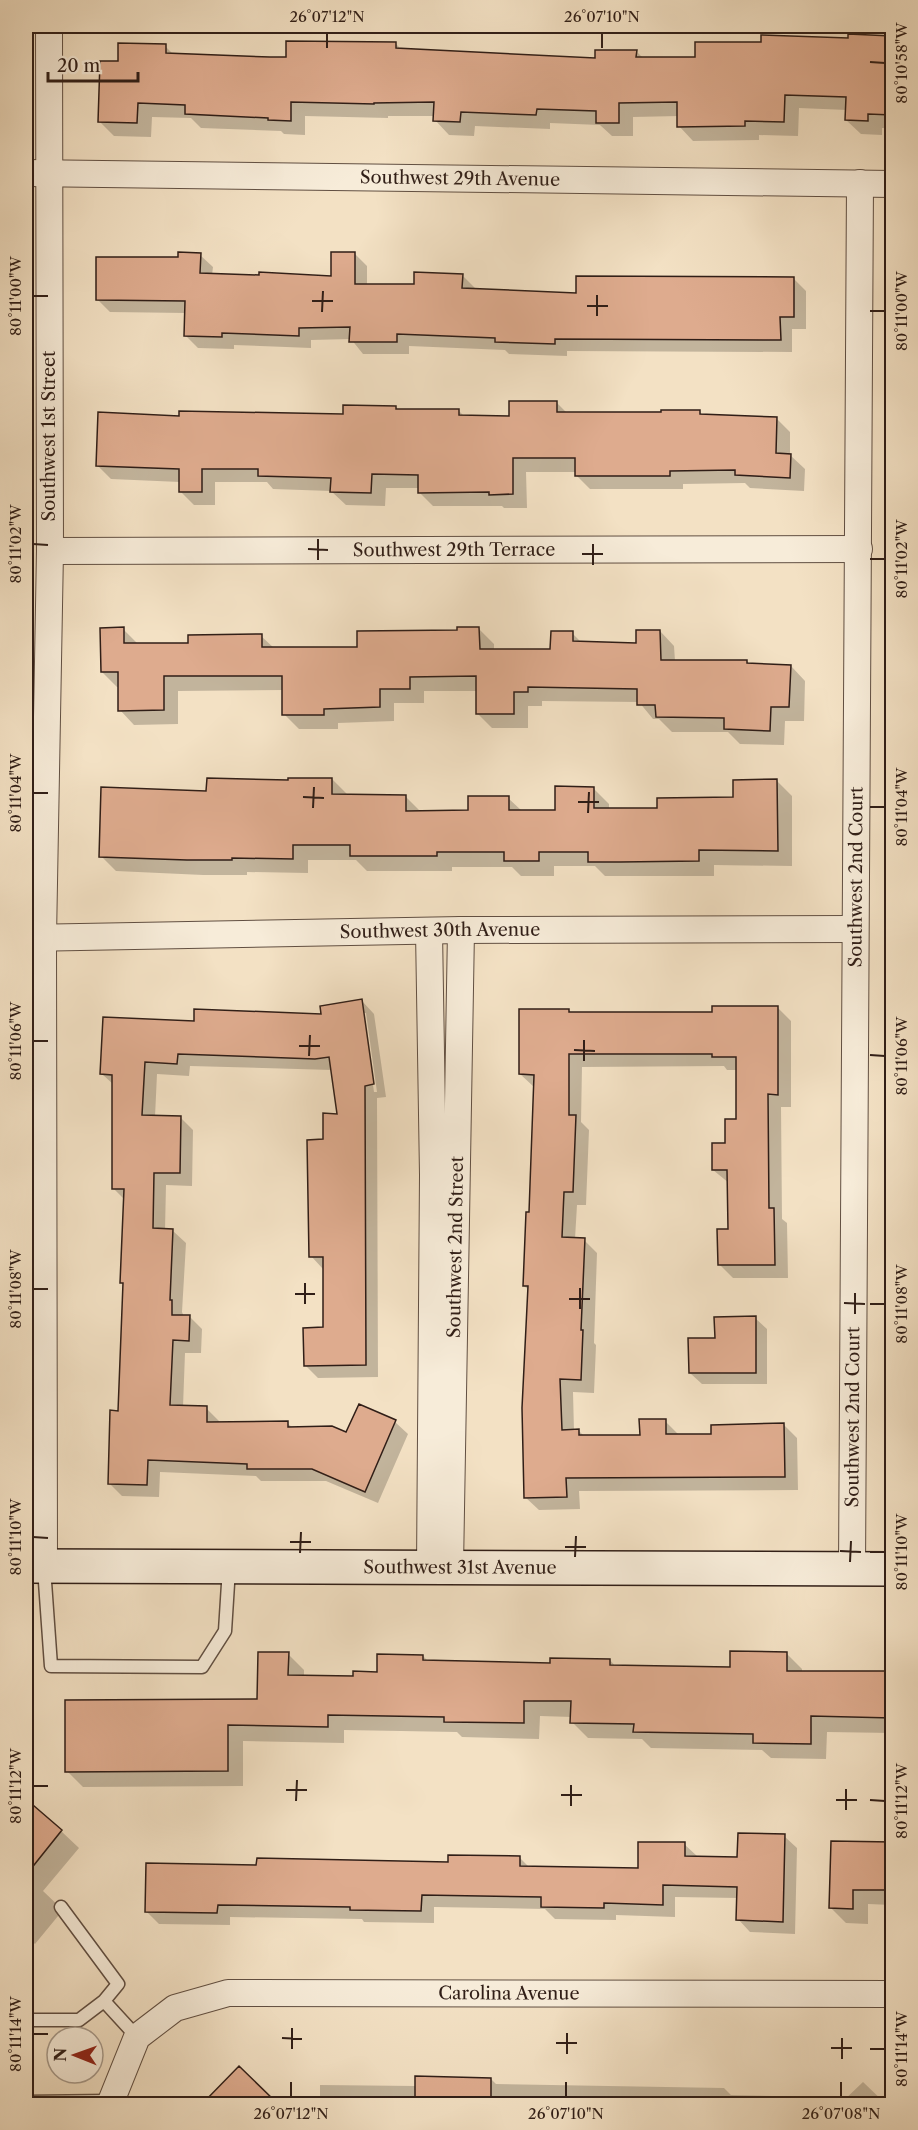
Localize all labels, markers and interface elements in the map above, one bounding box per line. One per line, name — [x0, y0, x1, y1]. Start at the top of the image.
text: 26°07'12"N — [289, 7, 365, 26]
text: 26°07'10"N — [564, 7, 640, 26]
text: 80°10'58"W — [892, 22, 911, 104]
scale bar — [48, 45, 138, 83]
text: 20 m — [57, 55, 101, 77]
street label: Southwest 29th Avenue — [360, 166, 560, 191]
text: 80°11'00"W — [6, 255, 25, 336]
text: 80°11'00"W — [892, 270, 911, 351]
street label: Southwest 1st Street — [38, 350, 60, 521]
text: 80°11'02"W — [6, 504, 25, 584]
text: 80°11'02"W — [892, 519, 911, 599]
street label: Southwest 29th Terrace — [353, 539, 555, 561]
text: 80°11'04"W — [6, 753, 25, 833]
text: 80°11'04"W — [892, 767, 911, 847]
street label: Southwest 2nd Court — [844, 786, 868, 968]
street label: Southwest 30th Avenue — [339, 919, 540, 943]
text: 80°11'06"W — [6, 1001, 25, 1081]
text: 80°11'06"W — [892, 1016, 911, 1096]
street label: Southwest 2nd Street — [443, 1155, 468, 1338]
text: 80°11'08"W — [6, 1249, 25, 1329]
text: 80°11'08"W — [892, 1264, 911, 1344]
street label: Southwest 2nd Court — [841, 1326, 864, 1508]
text: 80°11'10"W — [6, 1498, 25, 1575]
text: 80°11'10"W — [892, 1513, 911, 1590]
street label: Southwest 31st Avenue — [363, 1556, 557, 1579]
text: 80°11'12"W — [6, 1747, 25, 1824]
text: 80°11'12"W — [892, 1762, 911, 1839]
street label: Carolina Avenue — [438, 1982, 580, 2005]
text: 80°11'14"W — [6, 1995, 25, 2072]
text: 80°11'14"W — [892, 2010, 911, 2087]
north arrow — [45, 2025, 105, 2085]
text: N — [50, 2048, 70, 2062]
text: 26°07'12"N — [253, 2104, 329, 2123]
text: 26°07'10"N — [528, 2104, 604, 2123]
text: 26°07'08"N — [802, 2104, 880, 2123]

